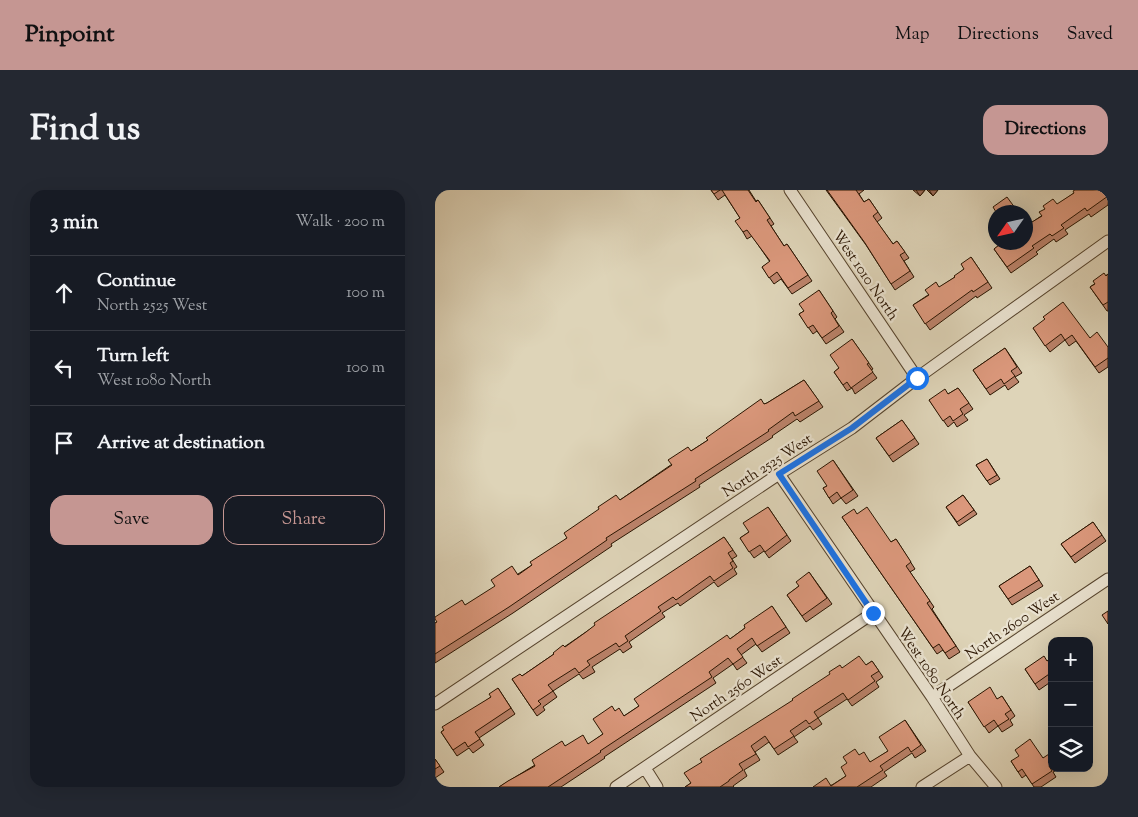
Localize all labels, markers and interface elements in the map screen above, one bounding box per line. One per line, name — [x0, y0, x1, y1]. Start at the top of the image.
text: Pinpoint — [25, 18, 114, 52]
text: Map — [895, 22, 930, 48]
text: Directions — [958, 22, 1039, 48]
text: Saved — [1067, 22, 1113, 48]
text: Find us — [30, 105, 140, 156]
button: Directions — [983, 105, 1108, 155]
north arrow — [988, 205, 1033, 250]
text: 3 min — [50, 208, 99, 238]
text: Walk · 200 m — [296, 211, 385, 234]
street label: West 1010 North — [827, 227, 903, 325]
text: Continue — [97, 268, 176, 295]
icon: ahead — [50, 279, 78, 307]
text: 100 m — [346, 282, 385, 305]
text: North 2525 West — [97, 295, 207, 318]
text: Turn left — [97, 343, 169, 370]
icon: left — [50, 354, 78, 382]
text: 100 m — [346, 357, 385, 380]
route start — [906, 367, 929, 390]
text: West 1080 North — [97, 370, 212, 393]
icon: arrive — [50, 429, 78, 457]
street label: North 2525 West — [719, 429, 817, 503]
text: Arrive at destination — [97, 430, 265, 457]
button: Save — [50, 495, 213, 545]
button: Share — [223, 495, 385, 545]
street label: North 2600 West — [962, 587, 1064, 666]
route end — [862, 602, 885, 625]
street label: West 1080 North — [892, 623, 970, 724]
map controls — [1048, 637, 1093, 772]
button: + — [1048, 637, 1093, 682]
street label: North 2560 West — [687, 651, 787, 728]
button: − — [1048, 682, 1093, 727]
button: layers — [1048, 727, 1093, 772]

